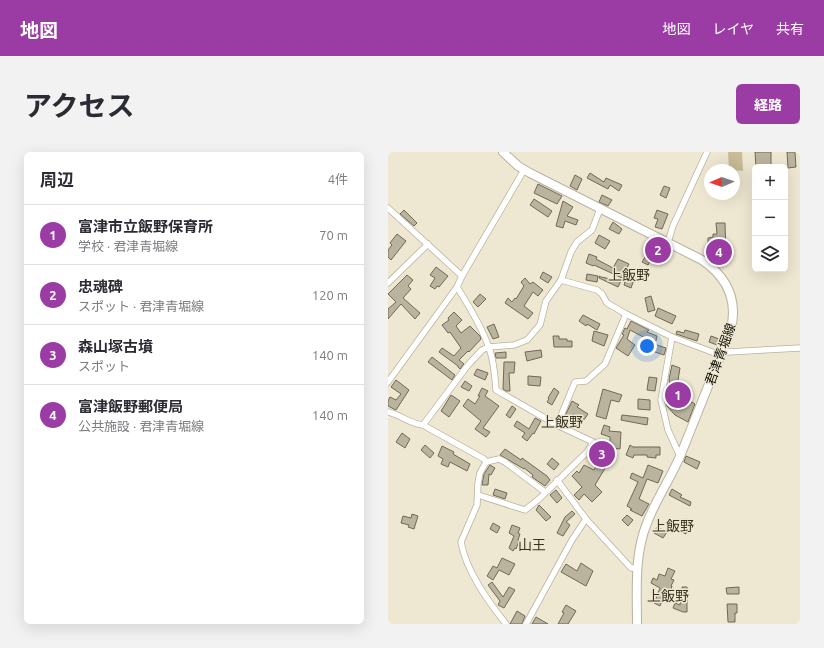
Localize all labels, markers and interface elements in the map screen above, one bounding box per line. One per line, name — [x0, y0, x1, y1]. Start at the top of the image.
text: 地図 — [20, 19, 58, 41]
text: 地図 — [662, 21, 690, 37]
text: レイヤ — [712, 21, 754, 37]
text: 共有 — [776, 21, 804, 37]
button: 経路 — [736, 84, 800, 124]
text: アクセス — [24, 90, 135, 121]
north arrow — [704, 164, 740, 200]
map controls — [752, 164, 788, 272]
button: + — [752, 164, 788, 200]
text: 周辺 — [40, 170, 74, 189]
text: 4件 — [328, 172, 348, 186]
button: − — [752, 200, 788, 236]
text: 富津市立飯野保育所 — [78, 218, 213, 235]
text: 1 — [49, 228, 57, 242]
text: 70 m — [319, 228, 348, 242]
pin: 2 — [645, 235, 671, 265]
button: layers — [752, 236, 788, 272]
pin: 4 — [706, 237, 732, 267]
text: 学校 · 君津青堀線 — [78, 239, 178, 253]
district label: 上飯野 — [608, 267, 650, 283]
text: 忠魂碑 — [78, 278, 123, 295]
text: 2 — [49, 288, 57, 302]
text: 120 m — [312, 288, 348, 302]
text: スポット · 君津青堀線 — [78, 299, 204, 313]
street label: 君津青堀線 — [702, 321, 738, 387]
your location — [637, 336, 657, 356]
text: 森山塚古墳 — [78, 338, 153, 355]
text: 3 — [49, 348, 57, 362]
text: 140 m — [312, 348, 348, 362]
text: スポット — [78, 359, 130, 373]
pin: 1 — [665, 380, 691, 410]
text: 富津飯野郵便局 — [78, 398, 183, 415]
text: 4 — [49, 408, 57, 422]
text: 140 m — [312, 408, 348, 422]
district label: 上飯野 — [541, 414, 583, 430]
text: 公共施設 · 君津青堀線 — [78, 419, 204, 433]
pin: 3 — [589, 439, 615, 469]
district label: 上飯野 — [652, 518, 694, 534]
district label: 山王 — [518, 537, 546, 553]
district label: 上飯野 — [647, 588, 689, 604]

